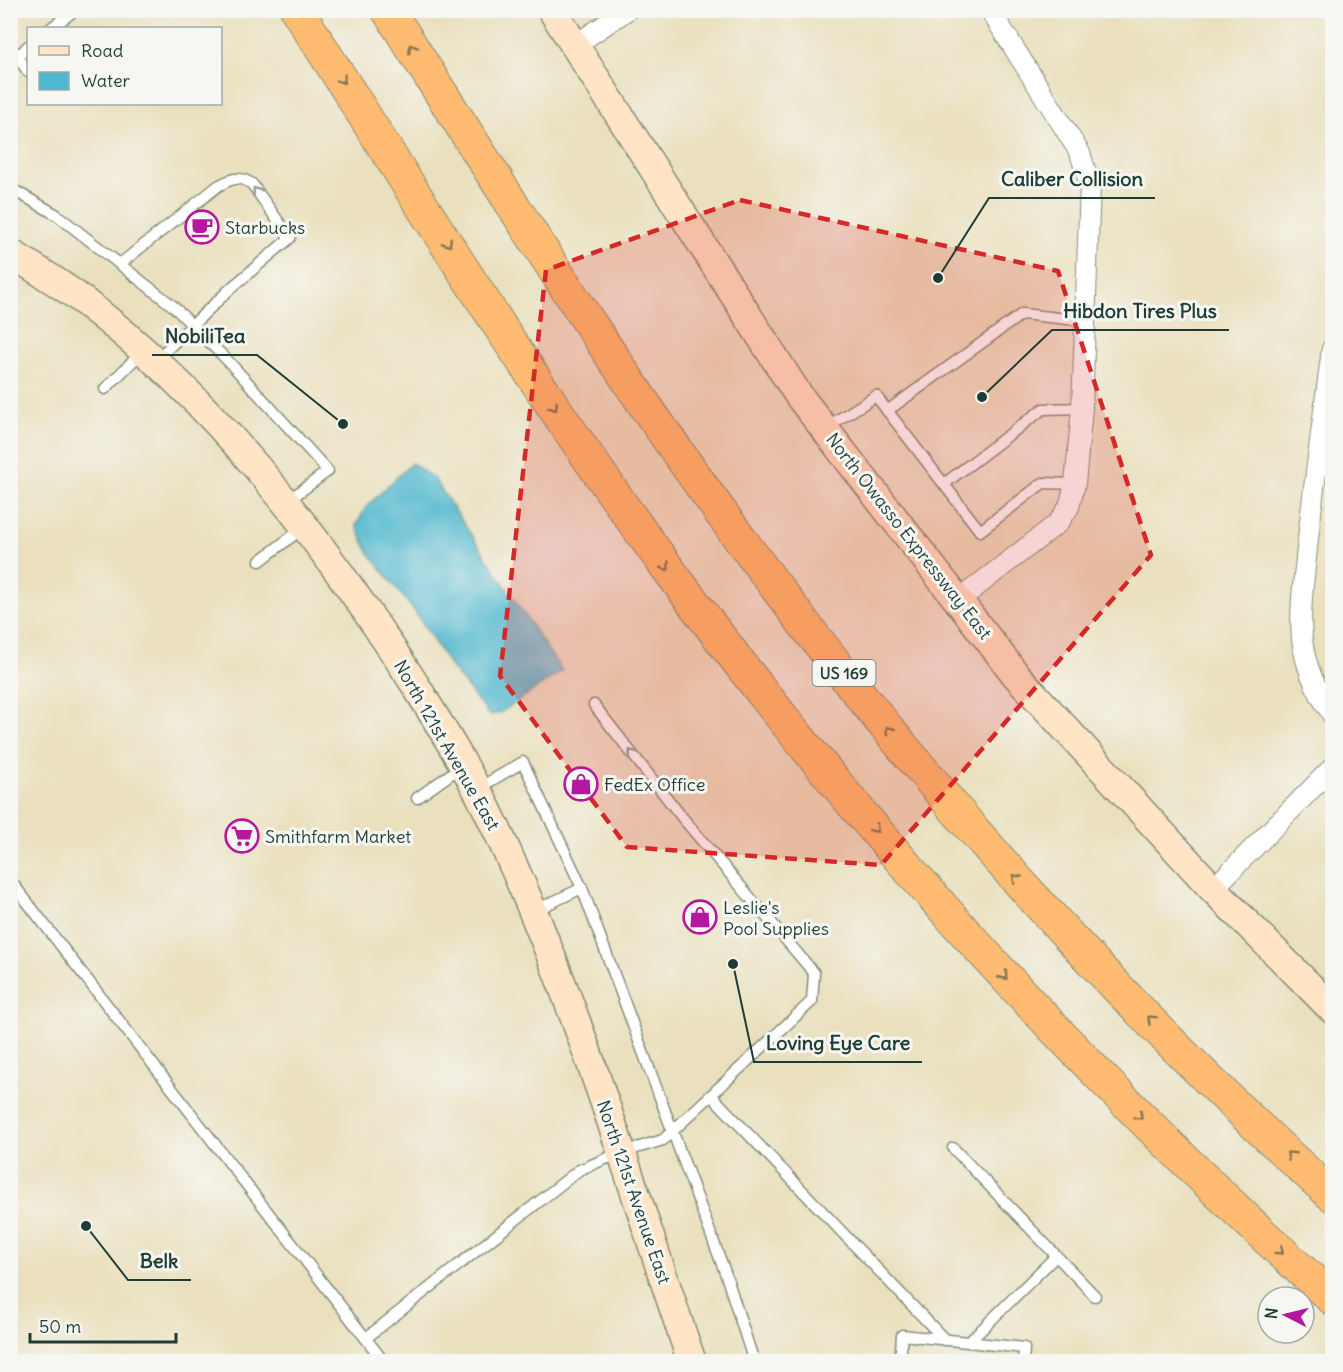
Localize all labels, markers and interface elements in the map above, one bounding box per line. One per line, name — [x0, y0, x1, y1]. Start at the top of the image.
legend — [27, 27, 222, 105]
text: Road — [81, 39, 124, 62]
one-way arrow — [408, 44, 419, 55]
text: Water — [81, 69, 131, 92]
one-way arrow — [335, 73, 346, 84]
callout: Caliber Collision — [989, 160, 1155, 198]
text: Caliber Collision — [1001, 166, 1143, 191]
one-way arrow — [252, 187, 263, 198]
cafe icon: Starbucks — [184, 209, 220, 245]
place label: Starbucks — [225, 216, 305, 239]
one-way arrow — [441, 237, 453, 247]
callout: Hibdon Tires Plus — [1052, 292, 1229, 330]
text: Hibdon Tires Plus — [1063, 298, 1217, 323]
callout: NobiliTea — [152, 317, 257, 355]
text: NobiliTea — [165, 323, 246, 348]
one-way arrow — [547, 400, 558, 411]
street label: North Owasso Expressway East — [821, 428, 997, 644]
one-way arrow — [659, 560, 670, 571]
street label: North 121st Avenue East — [389, 656, 505, 834]
road number: US 169 — [812, 660, 876, 686]
one-way arrow — [886, 726, 897, 737]
one-way arrow — [628, 749, 639, 760]
shop icon: FedEx Office — [563, 766, 599, 802]
place label: FedEx Office — [604, 773, 705, 796]
supermarket icon: Smithfarm Market — [224, 818, 260, 854]
one-way arrow — [867, 822, 878, 833]
place label: Smithfarm Market — [265, 825, 411, 848]
one-way arrow — [1012, 874, 1023, 884]
place label: Leslie's Pool Supplies — [723, 896, 829, 940]
shop icon: Leslie's Pool Supplies — [682, 899, 718, 935]
one-way arrow — [997, 969, 1008, 979]
one-way arrow — [1147, 1015, 1158, 1026]
callout: Loving Eye Care — [754, 1024, 922, 1062]
text: Loving Eye Care — [766, 1030, 911, 1055]
street label: North 121st Avenue East — [592, 1097, 676, 1287]
one-way arrow — [1133, 1109, 1143, 1120]
one-way arrow — [1286, 1152, 1297, 1163]
callout: Belk — [128, 1242, 191, 1280]
one-way arrow — [1273, 1244, 1284, 1255]
text: Belk — [140, 1248, 178, 1273]
north arrow — [1256, 1285, 1316, 1345]
scale bar — [30, 1306, 176, 1344]
text: N — [1261, 1306, 1282, 1320]
text: 50 m — [39, 1315, 81, 1338]

